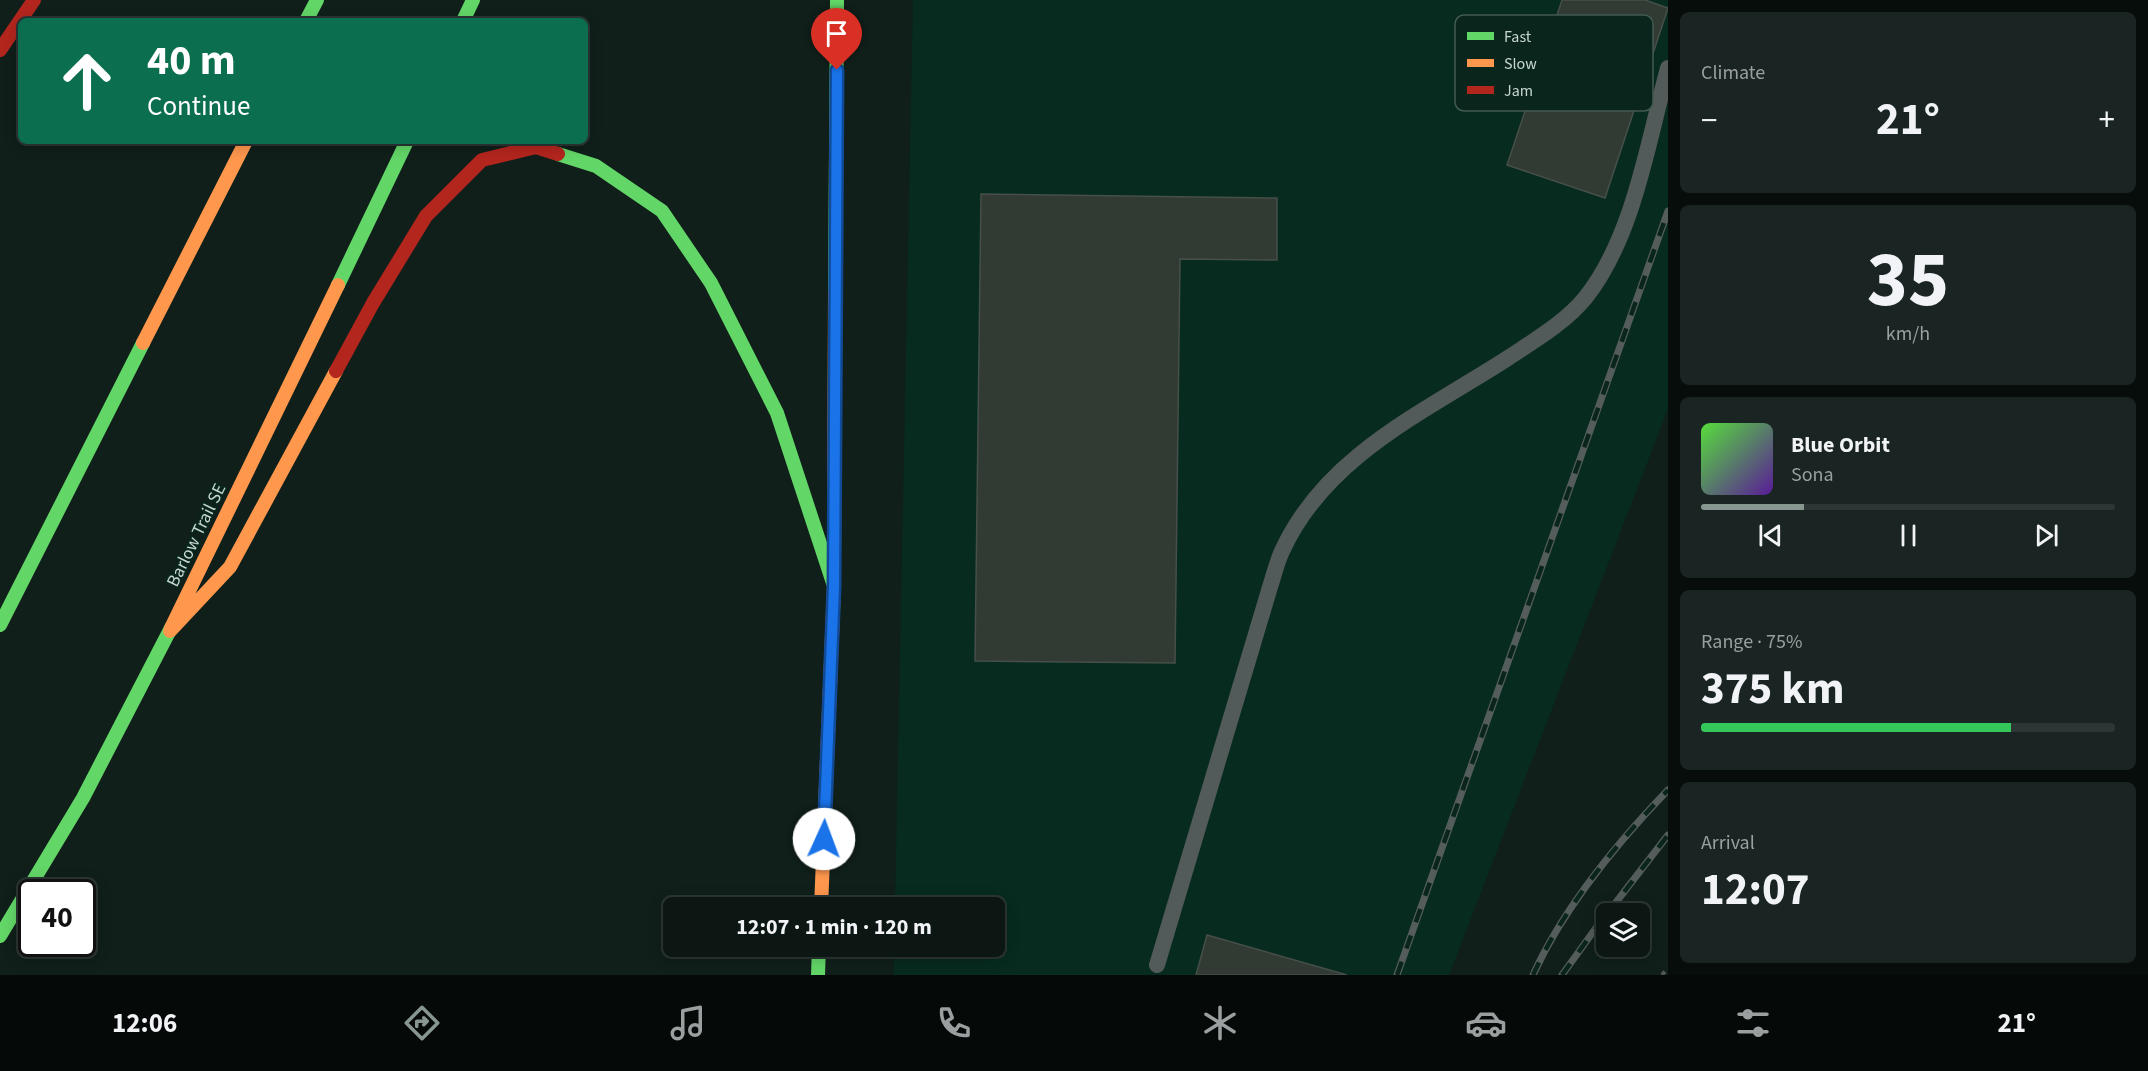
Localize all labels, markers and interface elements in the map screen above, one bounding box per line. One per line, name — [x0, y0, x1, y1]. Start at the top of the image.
pin — [811, 8, 862, 70]
legend — [1455, 15, 1653, 111]
icon: arrive — [820, 17, 853, 50]
text: Fast — [1504, 26, 1532, 48]
text: 40 m — [147, 31, 236, 91]
icon: ahead — [48, 42, 126, 120]
text: Slow — [1504, 53, 1537, 75]
text: Climate — [1701, 59, 1765, 87]
text: Jam — [1504, 80, 1533, 102]
text: Continue — [147, 87, 250, 126]
text: 21° — [1876, 88, 1940, 152]
text: − — [1701, 97, 1717, 144]
text: + — [2099, 97, 2115, 144]
text: 35 — [1867, 225, 1949, 336]
text: km/h — [1886, 320, 1930, 348]
text: Blue Orbit — [1791, 429, 1890, 461]
text: Sona — [1791, 461, 1834, 489]
street label: Barlow Trail SE — [161, 479, 232, 591]
icon: previous — [1754, 519, 1787, 552]
icon: pause — [1892, 519, 1925, 552]
icon: next — [2030, 519, 2063, 552]
text: Range · 75% — [1701, 628, 1802, 656]
text: 375 km — [1701, 657, 1845, 721]
position arrow — [792, 807, 856, 871]
text: Arrival — [1701, 829, 1755, 857]
text: 12:07 — [1701, 858, 1810, 922]
speed limit sign: 40 — [18, 879, 96, 957]
map controls — [1596, 903, 1650, 957]
button: layers — [1596, 903, 1650, 957]
text: 12:07 · 1 min · 120 m — [736, 911, 932, 943]
icon: directions — [401, 1002, 443, 1044]
icon: music — [667, 1002, 709, 1044]
icon: phone — [933, 1002, 975, 1044]
icon: climate — [1199, 1002, 1241, 1044]
icon: car — [1465, 1002, 1507, 1044]
icon: filters — [1732, 1002, 1774, 1044]
text: 12:06 — [112, 1004, 177, 1043]
text: 21° — [1998, 1004, 2036, 1043]

